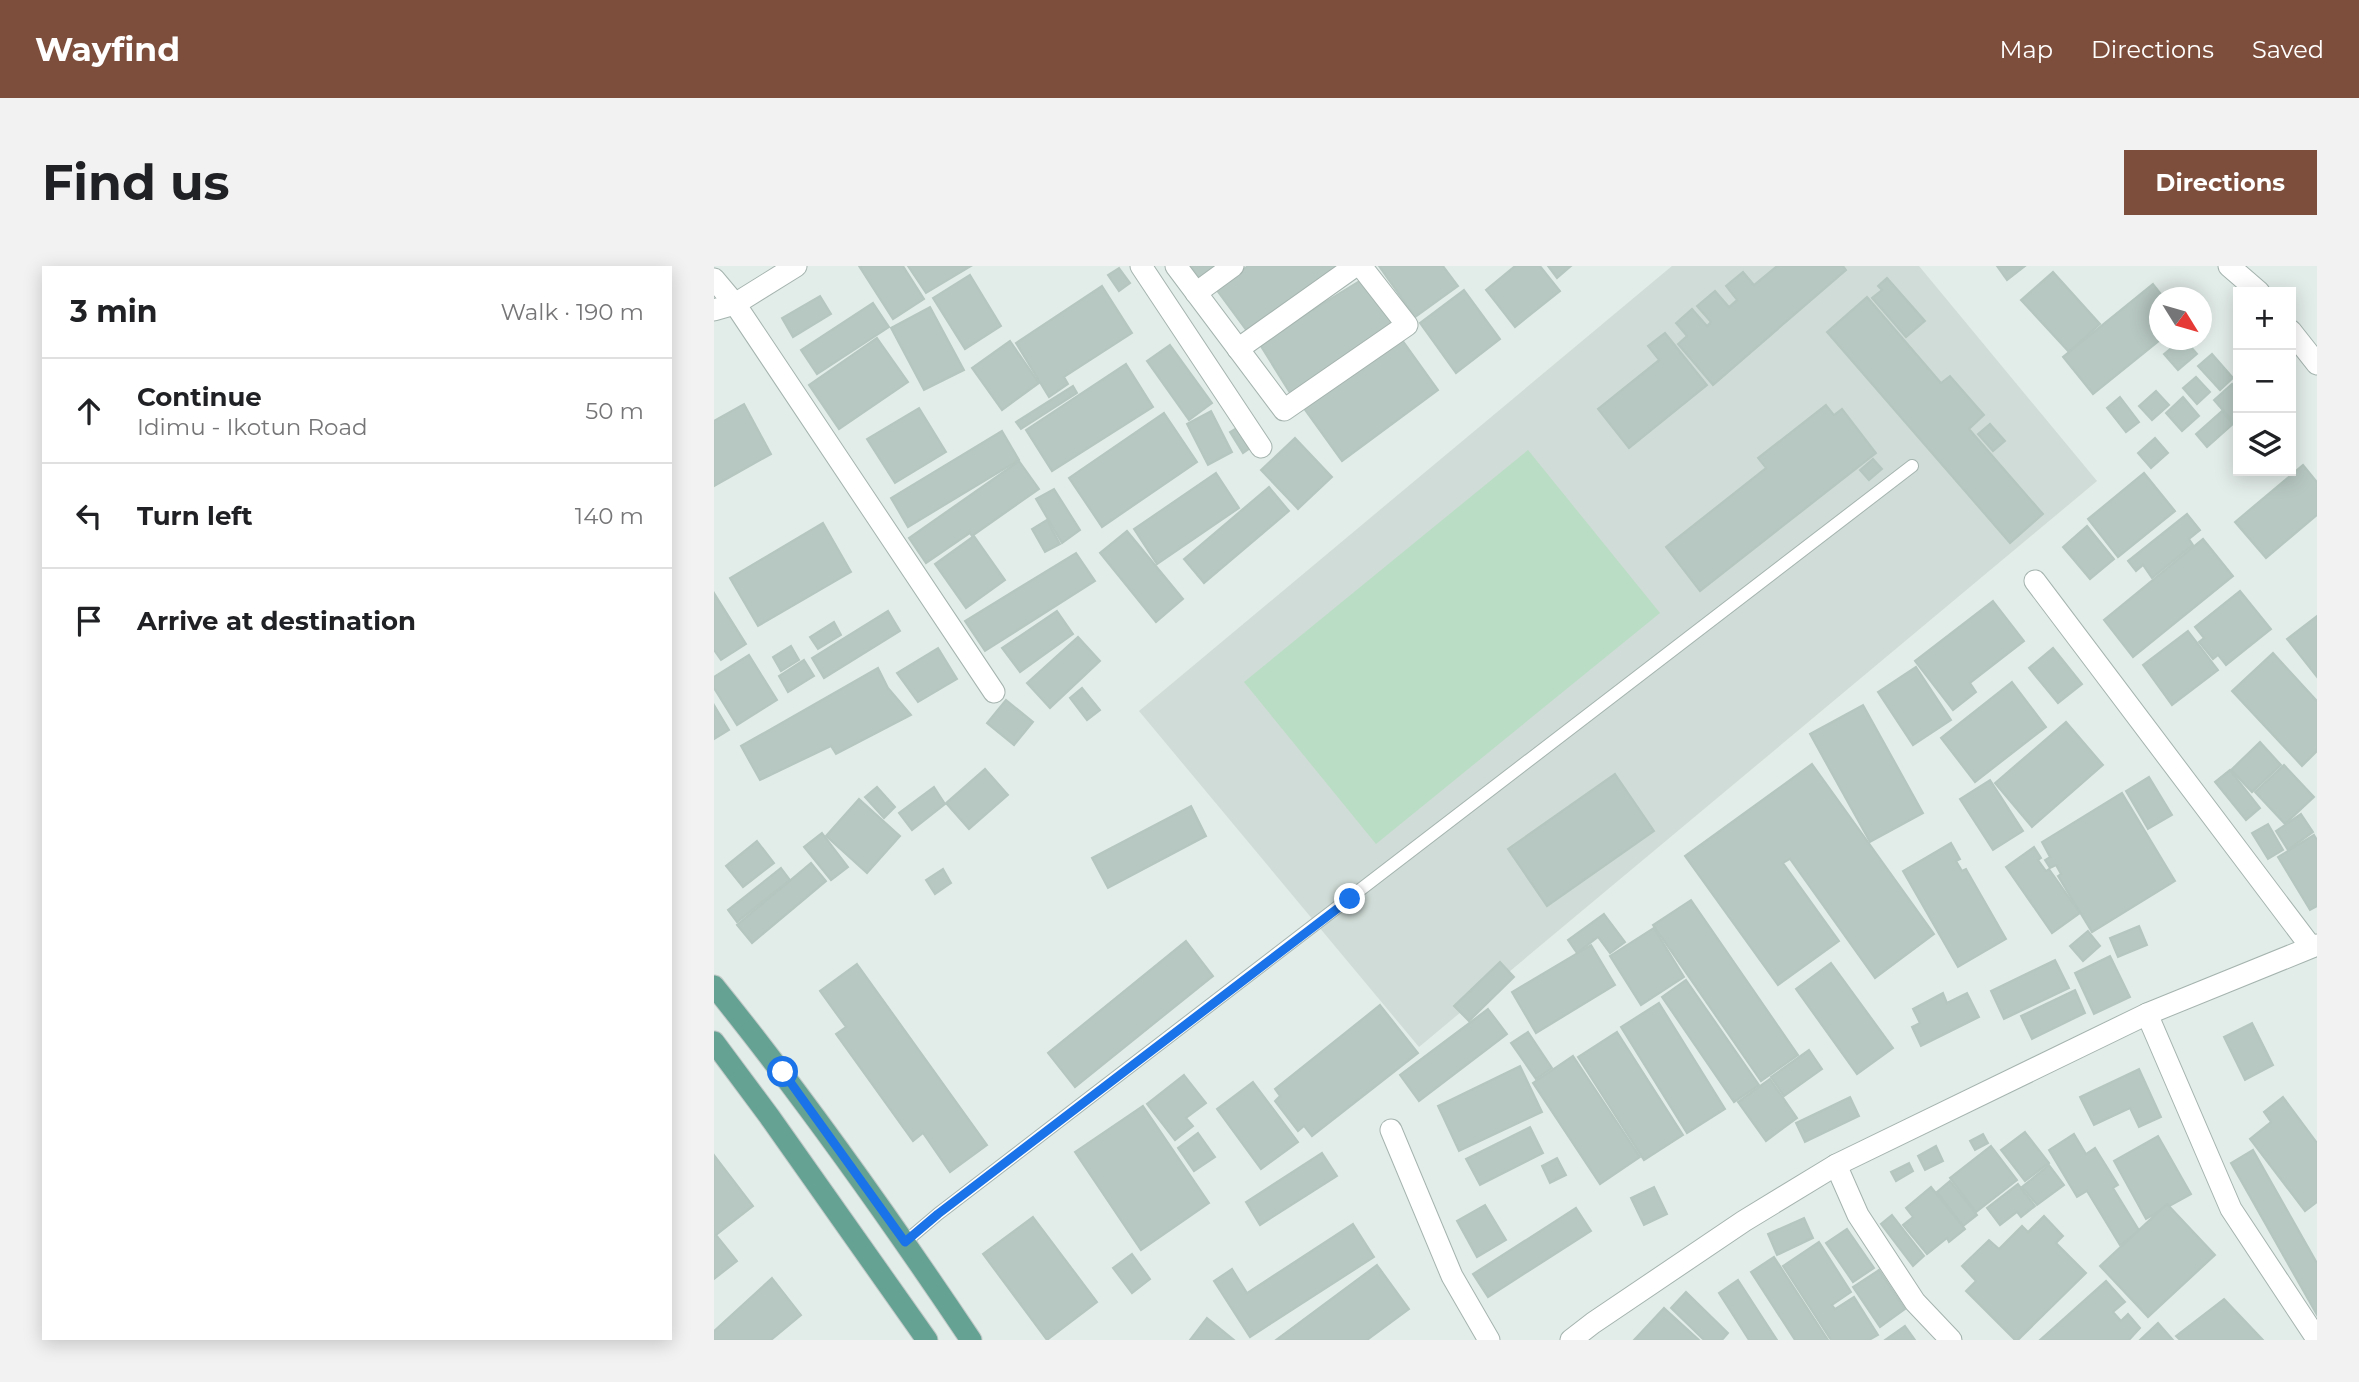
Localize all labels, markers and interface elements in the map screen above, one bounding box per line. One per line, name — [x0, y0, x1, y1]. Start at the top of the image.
text: Wayfind — [35, 29, 180, 69]
text: Map — [2000, 35, 2053, 64]
text: Directions — [2091, 35, 2214, 64]
text: Saved — [2252, 35, 2324, 64]
button: Directions — [2124, 150, 2317, 215]
text: Find us — [42, 153, 230, 212]
north arrow — [2149, 287, 2212, 350]
map controls — [2233, 287, 2296, 476]
button: + — [2233, 287, 2296, 350]
text: 3 min — [70, 293, 157, 330]
text: Walk · 190 m — [500, 298, 644, 326]
button: − — [2233, 350, 2296, 413]
text: Continue — [137, 381, 262, 413]
icon: ahead — [70, 392, 108, 430]
text: 50 m — [585, 397, 644, 425]
text: Idimu - Ikotun Road — [137, 413, 368, 441]
button: layers — [2233, 413, 2296, 476]
icon: left — [70, 497, 108, 535]
text: Turn left — [137, 500, 253, 532]
text: 140 m — [575, 502, 644, 530]
icon: arrive — [70, 602, 108, 640]
text: Arrive at destination — [137, 605, 416, 637]
route end — [1334, 883, 1365, 914]
route start — [767, 1056, 798, 1087]

